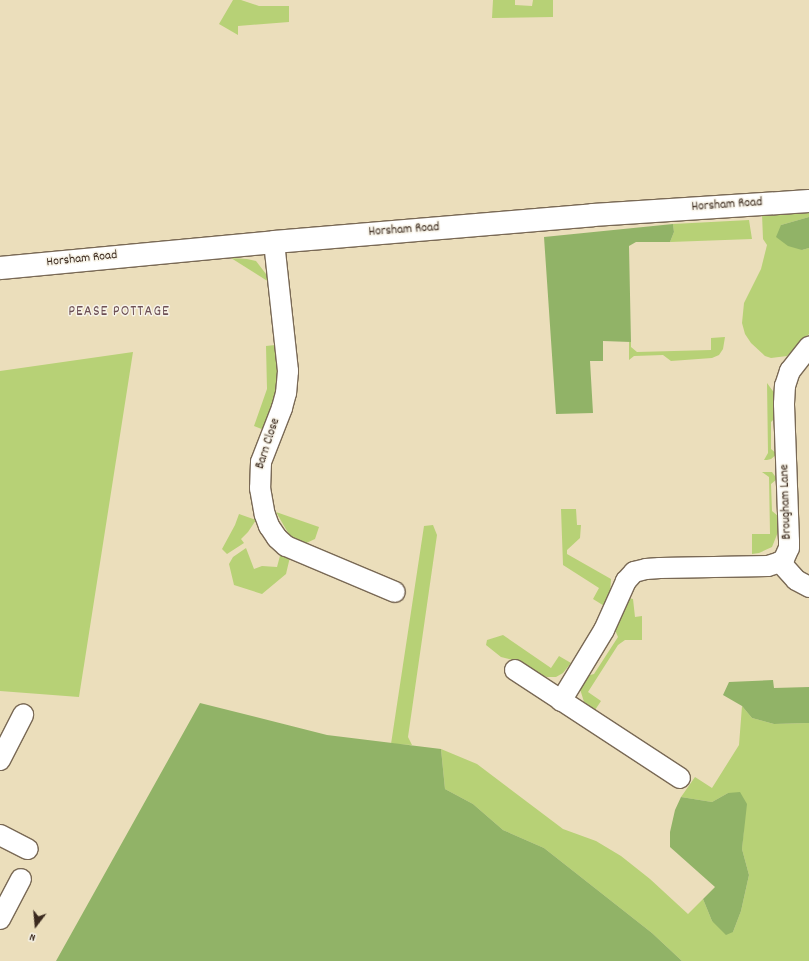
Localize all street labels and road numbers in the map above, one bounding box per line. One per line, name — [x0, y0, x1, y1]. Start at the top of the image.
street label: Horsham Road — [691, 196, 763, 216]
street label: Horsham Road — [368, 221, 440, 241]
street label: Horsham Road — [46, 249, 118, 271]
street label: Barn Close — [253, 417, 285, 471]
street label: Brougham Lane — [778, 464, 796, 540]

